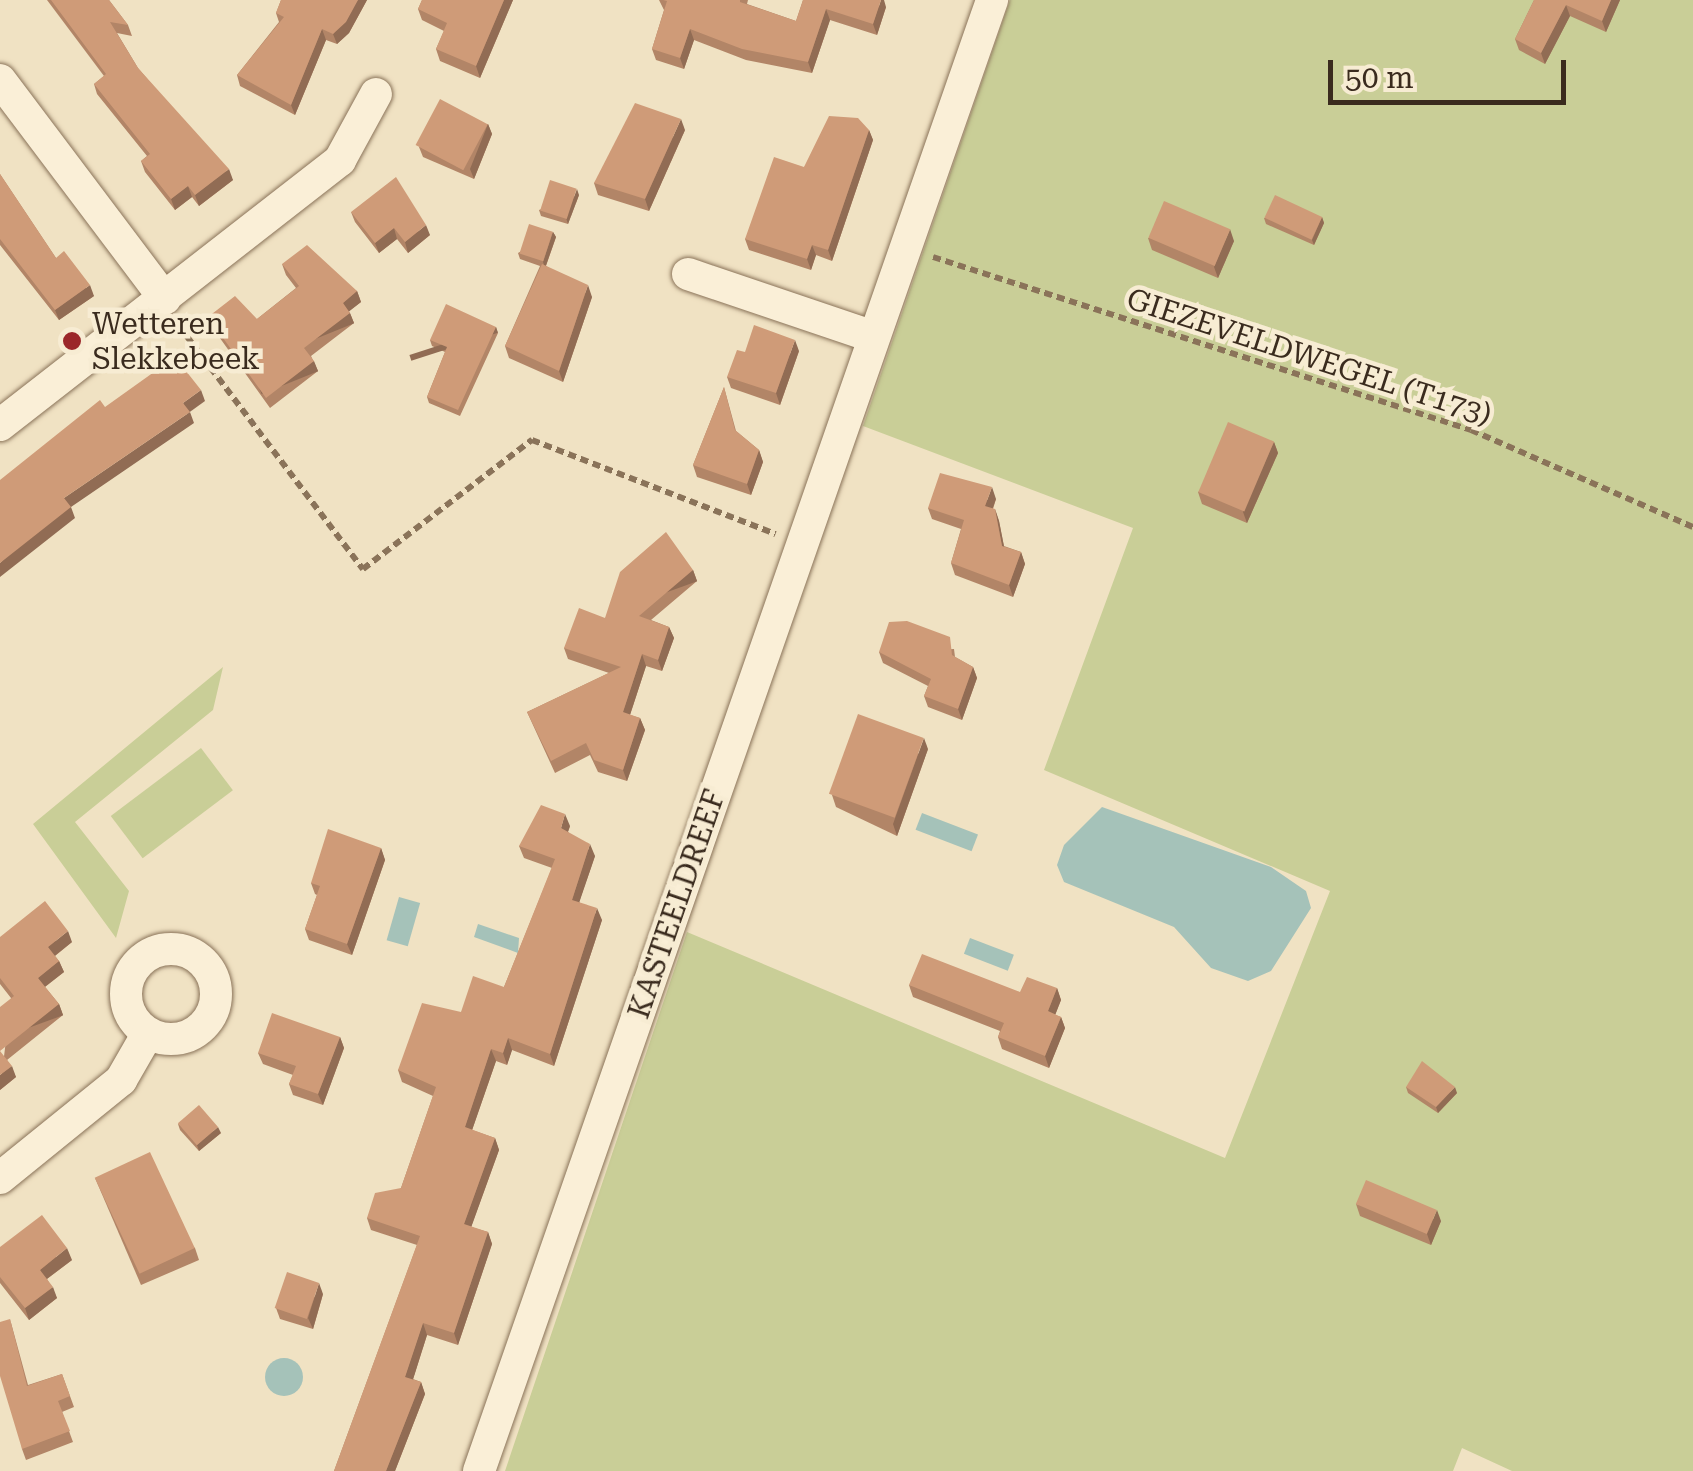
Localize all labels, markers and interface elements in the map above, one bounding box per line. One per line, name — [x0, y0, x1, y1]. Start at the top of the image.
scale bar — [1333, 40, 1570, 102]
text: 50 m — [1345, 60, 1414, 95]
street label: GIEZEVELDWEGEL (T173) — [1122, 281, 1496, 433]
place label: Wetteren Slekkebeek — [92, 306, 260, 376]
marker: Wetteren Slekkebeek — [61, 330, 83, 352]
street label: KASTEELDREEF — [621, 785, 733, 1023]

